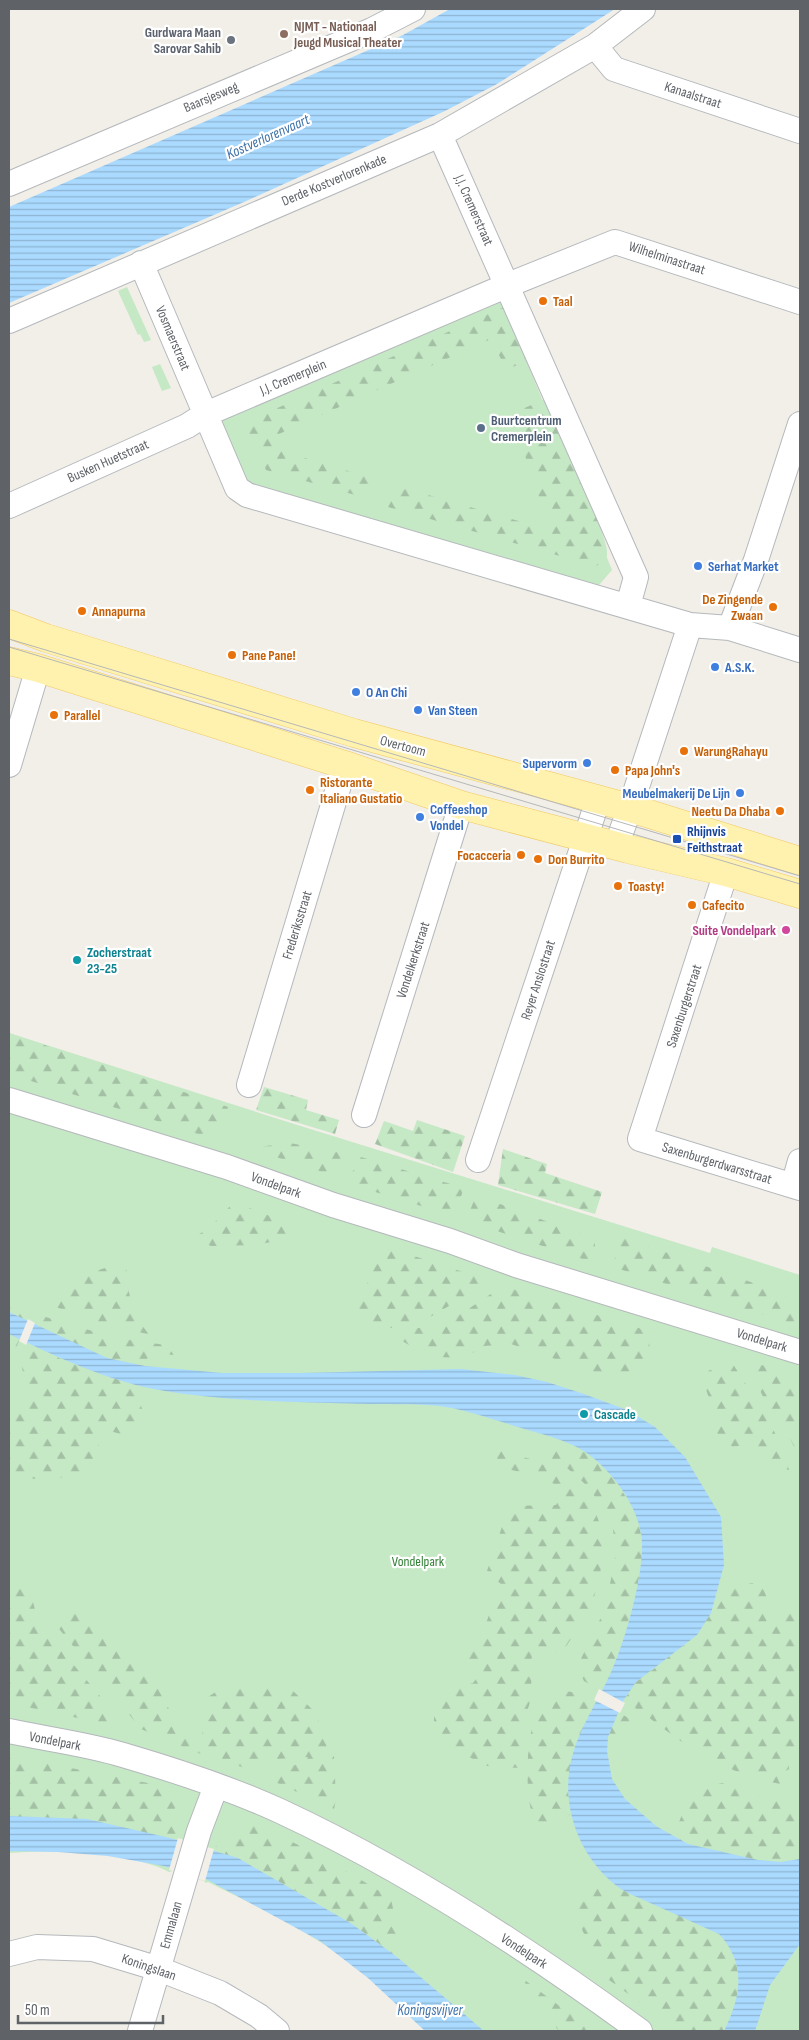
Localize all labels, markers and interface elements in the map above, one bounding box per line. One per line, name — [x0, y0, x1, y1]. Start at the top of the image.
place label: NJMT - Nationaal Jeugd Musical Theater — [293, 18, 403, 51]
place label: Gurdwara Maan Sarovar Sahib — [145, 24, 221, 57]
marker: NJMT - Nationaal Jeugd Musical Theater — [278, 28, 290, 40]
marker: Gurdwara Maan Sarovar Sahib — [225, 34, 237, 46]
street label: Baarsjesweg — [181, 78, 241, 116]
street label: Kanaalstraat — [662, 78, 724, 112]
water label: Kostverlorenvaart — [223, 110, 313, 164]
street label: Derde Kostverlorenkade — [279, 150, 389, 210]
street label: J.J. Cremerstraat — [450, 171, 497, 248]
street label: Wilhelminastraat — [626, 238, 708, 278]
place label: Taal — [553, 293, 573, 310]
marker: Taal — [537, 295, 549, 307]
street label: Vosmaerstraat — [152, 303, 194, 373]
street label: J.J. Cremerplein — [256, 355, 329, 399]
place label: Buurtcentrum Cremerplein — [491, 412, 561, 445]
marker: Buurtcentrum Cremerplein — [475, 422, 487, 434]
street label: Busken Huetstraat — [65, 436, 151, 486]
place label: Serhat Market — [708, 558, 779, 575]
marker: Serhat Market — [692, 560, 704, 572]
place label: De Zingende Zwaan — [702, 591, 763, 624]
marker: De Zingende Zwaan — [767, 601, 779, 613]
place label: Annapurna — [91, 603, 146, 620]
marker: Annapurna — [76, 605, 88, 617]
place label: Pane Pane! — [242, 647, 296, 664]
marker: Pane Pane! — [226, 649, 238, 661]
place label: A.S.K. — [724, 659, 755, 676]
marker: A.S.K. — [709, 661, 721, 673]
place label: O An Chi — [366, 684, 407, 701]
marker: O An Chi — [350, 686, 362, 698]
place label: Van Steen — [428, 702, 478, 719]
marker: Van Steen — [412, 704, 424, 716]
place label: Parallel — [64, 707, 100, 724]
marker: Parallel — [48, 709, 60, 721]
street label: Overtoom — [378, 732, 428, 760]
place label: WarungRahayu — [694, 743, 768, 760]
marker: WarungRahayu — [678, 745, 690, 757]
place label: Supervorm — [523, 755, 577, 772]
marker: Supervorm — [581, 757, 593, 769]
place label: Papa John's — [625, 762, 680, 779]
marker: Papa John's — [609, 764, 621, 776]
place label: Ristorante Italiano Gustatio — [320, 774, 402, 807]
marker: Ristorante Italiano Gustatio — [304, 784, 316, 796]
place label: Meubelmakerij De Lijn — [623, 785, 730, 802]
marker: Meubelmakerij De Lijn — [734, 787, 746, 799]
place label: Coffeeshop Vondel — [430, 801, 487, 834]
place label: Neetu Da Dhaba — [692, 803, 770, 820]
marker: Neetu Da Dhaba — [774, 805, 786, 817]
marker: Coffeeshop Vondel — [414, 811, 426, 823]
place label: Rhijnvis Feithstraat — [687, 823, 743, 856]
marker: Rhijnvis Feithstraat — [671, 833, 683, 845]
place label: Focacceria — [457, 847, 511, 864]
marker: Focacceria — [515, 849, 527, 861]
place label: Don Burrito — [548, 851, 605, 868]
marker: Don Burrito — [532, 853, 544, 865]
place label: Toasty! — [628, 878, 664, 895]
marker: Toasty! — [612, 880, 624, 892]
street label: Frederiksstraat — [278, 889, 316, 961]
place label: Cafecito — [702, 897, 744, 914]
marker: Cafecito — [686, 899, 698, 911]
street label: Vondelkerkstraat — [393, 919, 433, 1001]
place label: Suite Vondelpark — [692, 922, 776, 939]
marker: Suite Vondelpark — [780, 924, 792, 936]
street label: Reyer Anslostraat — [517, 938, 559, 1022]
place label: Zocherstraat 23-25 — [87, 944, 152, 977]
marker: Zocherstraat 23-25 — [71, 954, 83, 966]
street label: Saxenburgerstraat — [663, 962, 705, 1050]
street label: Saxenburgerdwarsstraat — [660, 1138, 774, 1188]
street label: Vondelpark — [249, 1168, 304, 1202]
street label: Vondelpark — [735, 1324, 790, 1356]
place label: Cascade — [594, 1406, 636, 1423]
marker: Cascade — [578, 1408, 590, 1420]
park label: Vondelpark — [392, 1553, 445, 1570]
street label: Vondelpark — [28, 1728, 83, 1754]
street label: Emmalaan — [156, 1899, 186, 1951]
street label: Vondelpark — [497, 1930, 551, 1973]
street label: Koningslaan — [120, 1950, 178, 1984]
scale bar — [18, 1992, 162, 2024]
text: 50 m — [25, 2001, 50, 2020]
water label: Koningsvijver — [397, 2001, 463, 2020]

